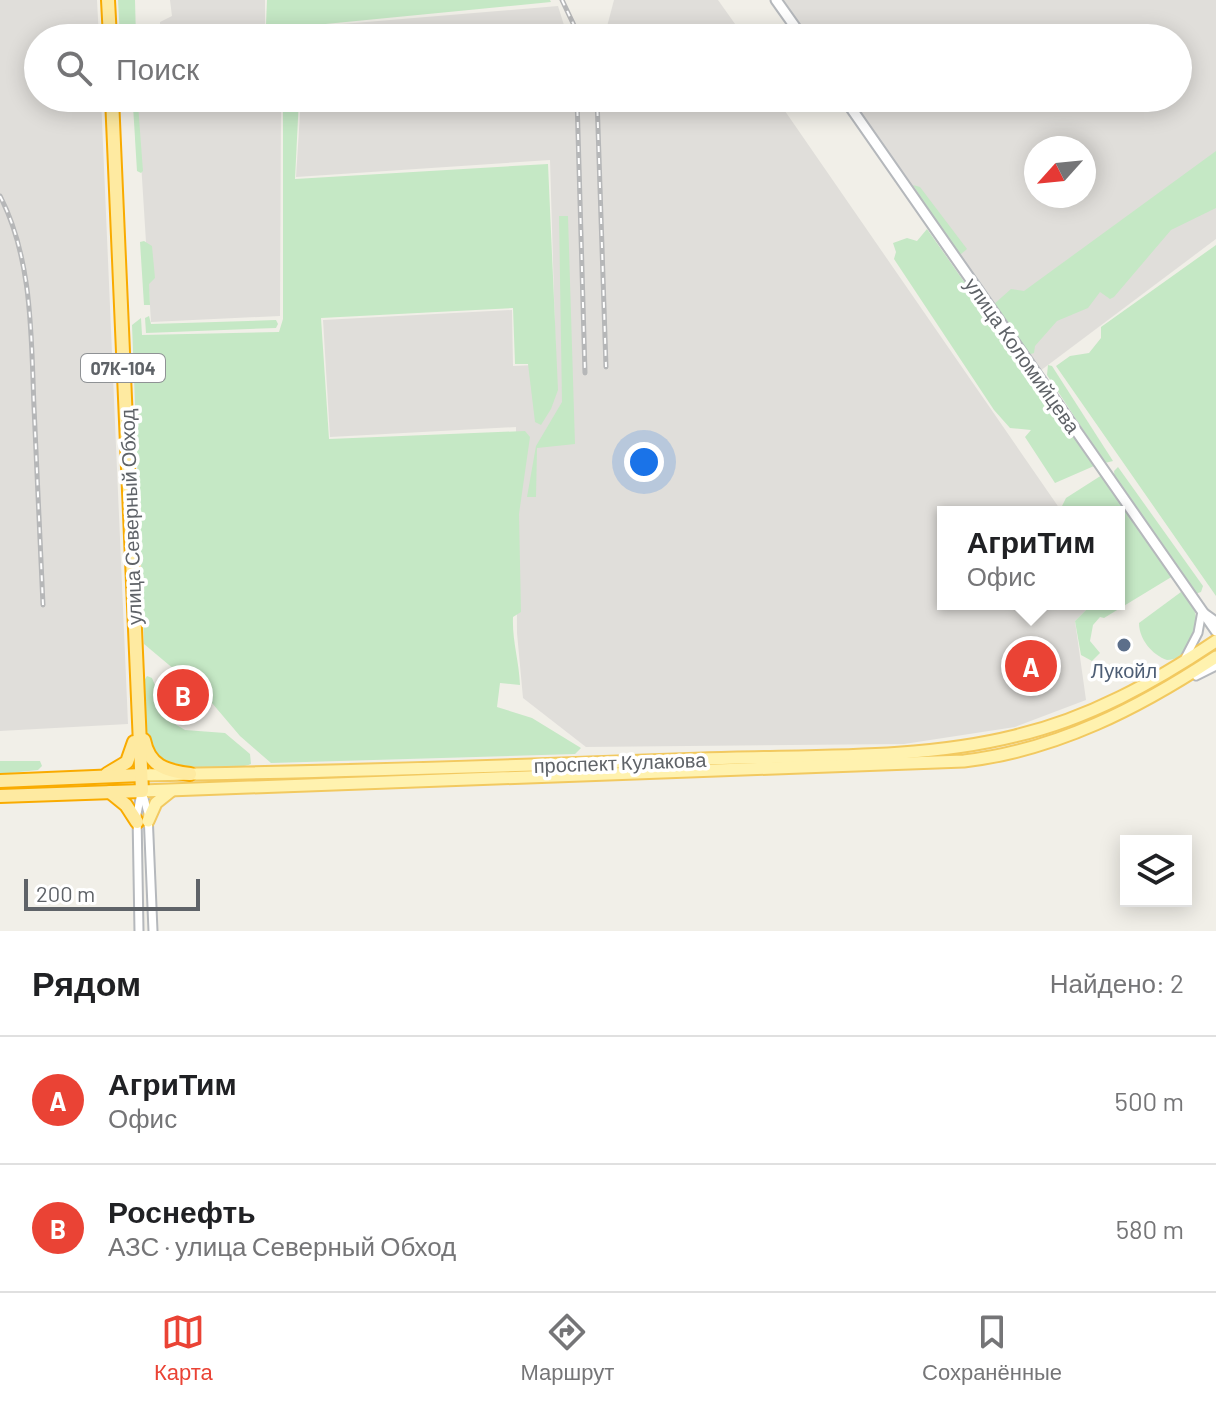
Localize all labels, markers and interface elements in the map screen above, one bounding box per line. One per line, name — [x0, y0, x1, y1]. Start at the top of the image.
search box — [24, 24, 1192, 112]
icon: search — [52, 46, 96, 90]
text: Поиск — [116, 50, 199, 86]
north arrow — [1024, 136, 1096, 208]
street label: улица Коломийцева — [960, 273, 1086, 438]
road number: 07К-104 — [81, 354, 165, 382]
street label: улица Северный Обход — [114, 408, 146, 625]
your location — [624, 442, 664, 482]
popup — [937, 506, 1125, 610]
text: АгриТим — [967, 523, 1095, 559]
text: Офис — [967, 560, 1036, 591]
pin: A — [1005, 636, 1057, 696]
marker: Лукойл — [1115, 636, 1133, 654]
place label: Лукойл — [1091, 658, 1157, 682]
pin: B — [157, 665, 209, 725]
street label: проспект Кулакова — [533, 747, 708, 777]
map controls — [1120, 835, 1192, 907]
button: layers — [1120, 835, 1192, 907]
scale bar — [24, 875, 200, 911]
text: 200 m — [36, 880, 95, 906]
text: Рядом — [32, 962, 141, 1003]
text: Найдено: 2 — [1050, 967, 1184, 998]
text: АгриТим — [108, 1065, 237, 1101]
text: A — [49, 1085, 67, 1116]
text: 500 m — [1115, 1085, 1184, 1116]
text: Офис — [108, 1102, 177, 1133]
text: Роснефть — [108, 1193, 256, 1229]
text: B — [50, 1213, 66, 1244]
text: 580 m — [1116, 1213, 1184, 1244]
text: АЗС · улица Северный Обход — [108, 1230, 456, 1261]
tab: Карта — [154, 1310, 213, 1386]
tab: Маршрут — [521, 1310, 614, 1386]
tab: Сохранённые — [922, 1310, 1062, 1386]

